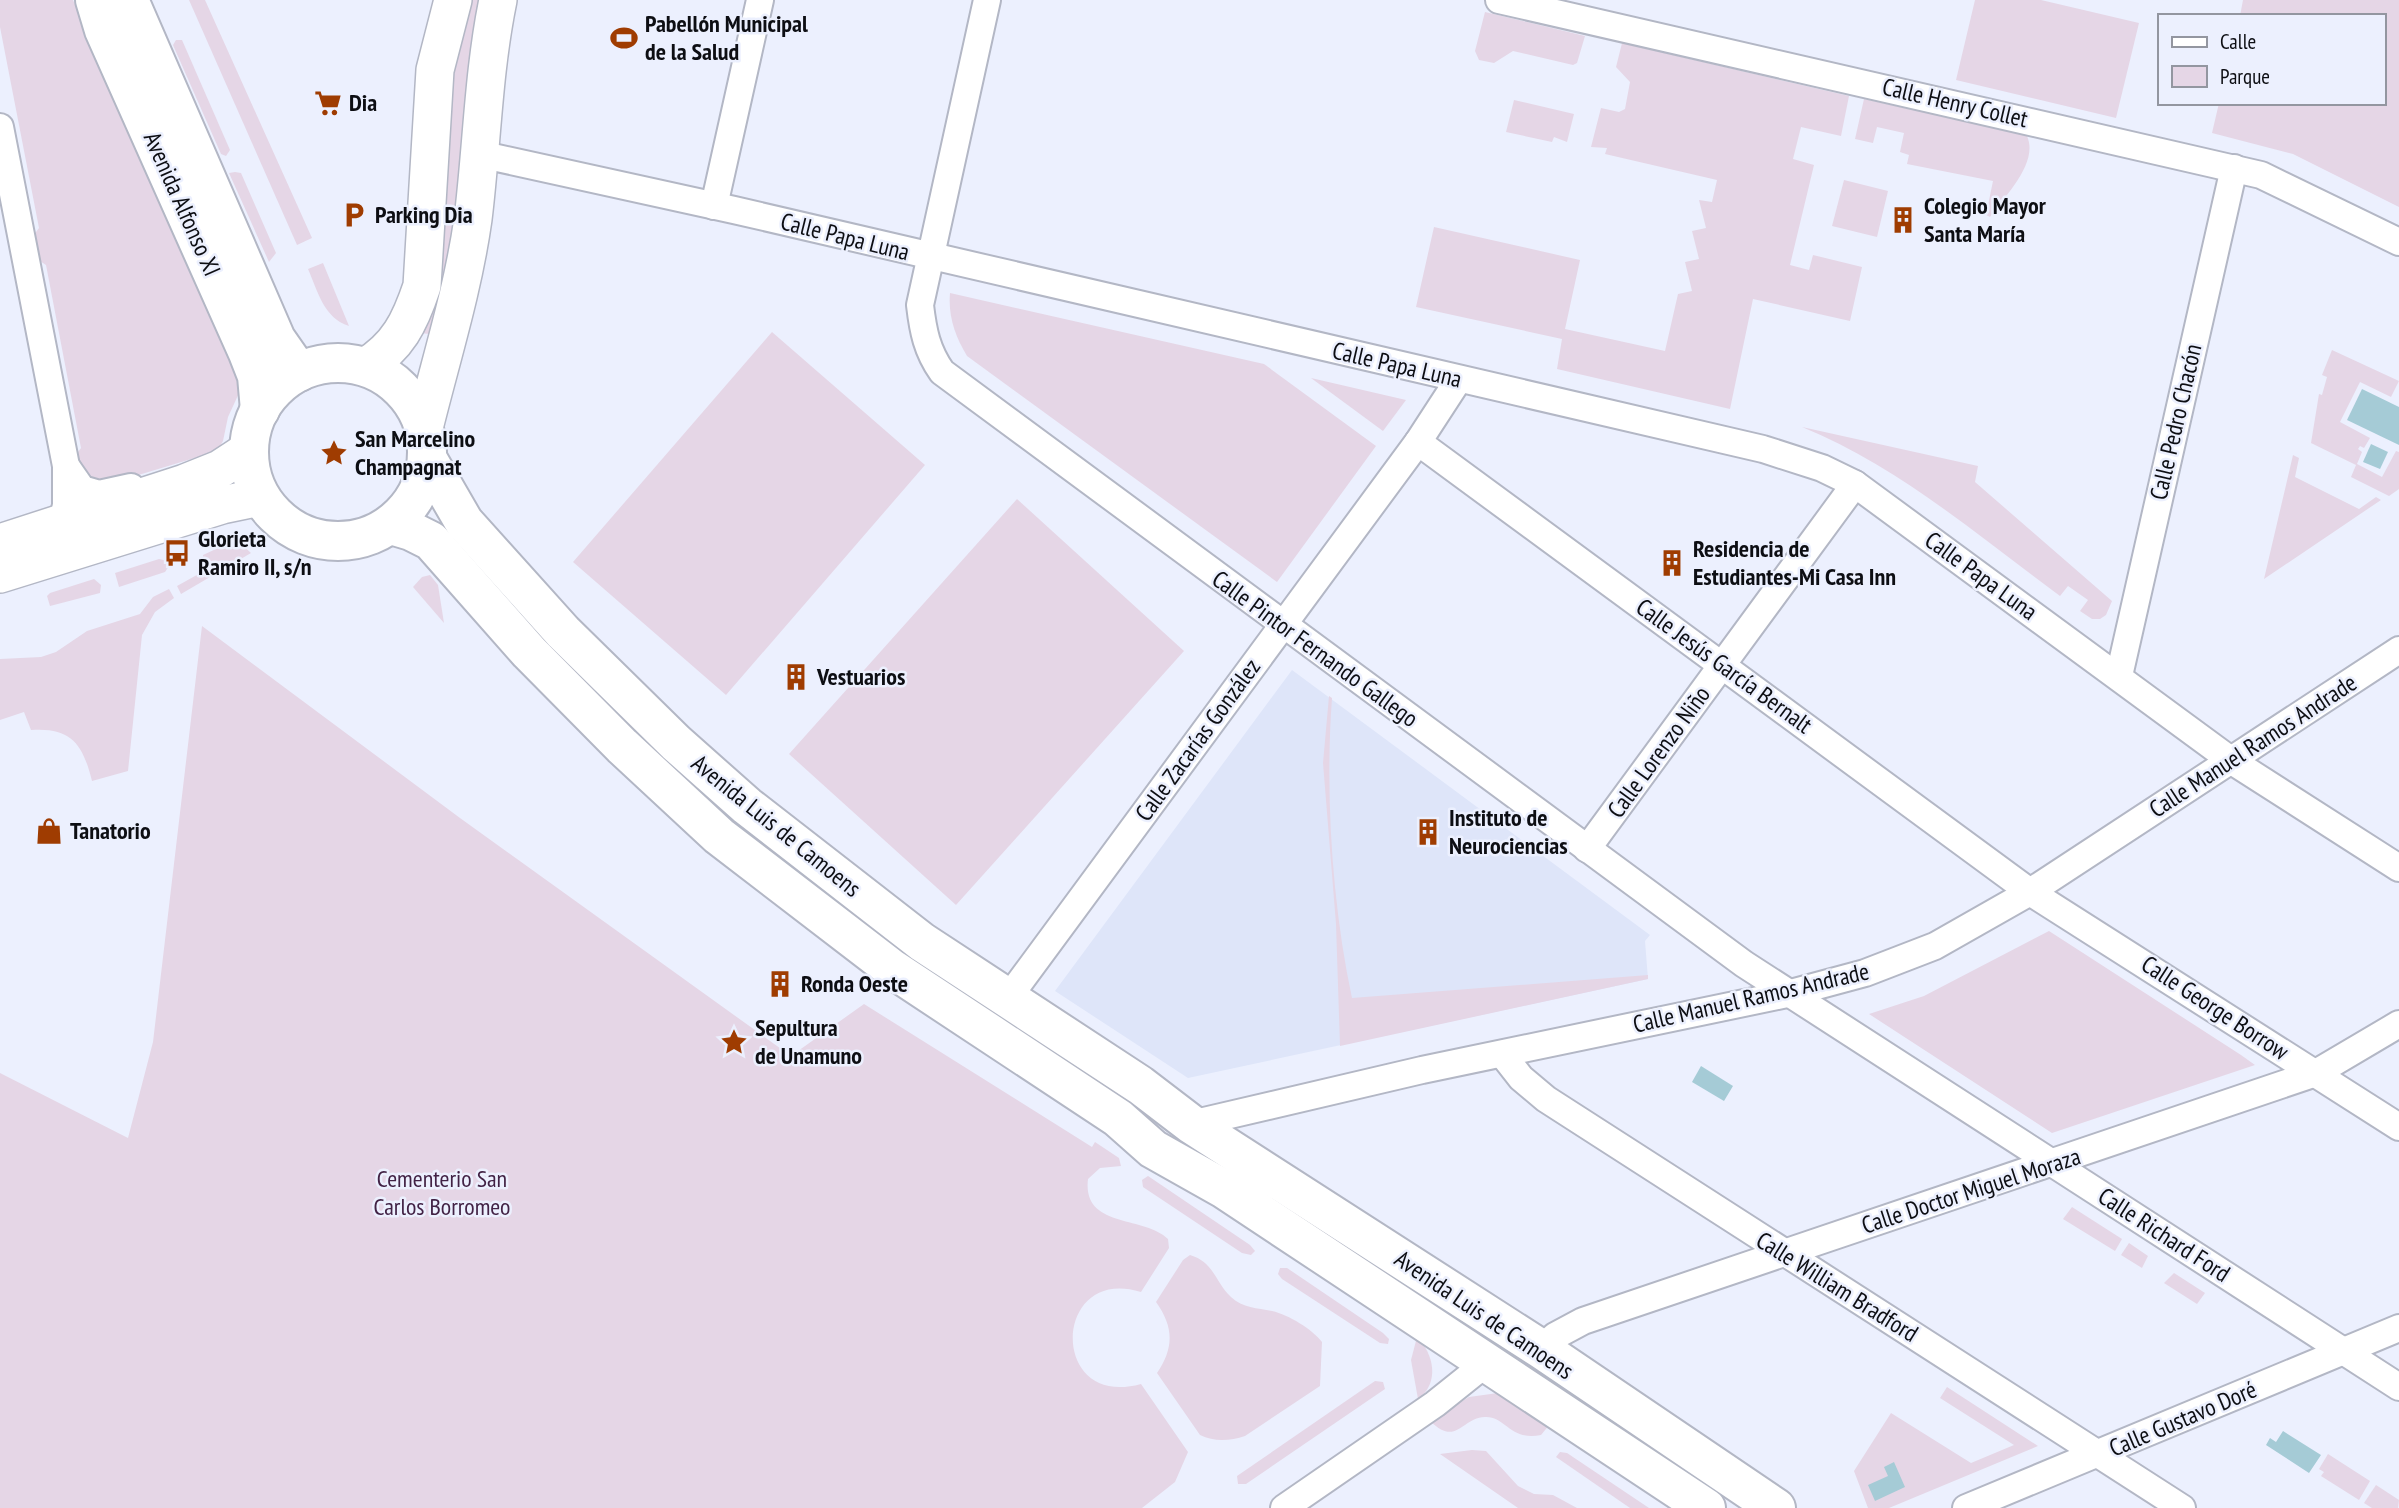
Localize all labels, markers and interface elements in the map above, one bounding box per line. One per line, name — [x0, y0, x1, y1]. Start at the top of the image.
place label: Pabellón Municipal de la Salud — [645, 8, 808, 67]
legend — [2158, 14, 2385, 105]
sports icon: Pabellón Municipal de la Salud — [609, 23, 639, 53]
text: Calle — [2220, 28, 2256, 55]
text: Parque — [2220, 63, 2270, 90]
street label: Calle Henry Collet — [1879, 71, 2031, 134]
place label: Dia — [349, 87, 377, 118]
supermarket icon: Dia — [313, 88, 343, 118]
street label: Avenida Alfonso XI — [137, 127, 228, 281]
place label: Colegio Mayor Santa María — [1924, 190, 2047, 249]
place label: Parking Dia — [375, 199, 473, 230]
parking icon: Parking Dia — [339, 200, 369, 230]
building icon: Colegio Mayor Santa María — [1888, 205, 1918, 235]
street label: Calle Papa Luna — [778, 206, 913, 267]
street label: Calle Papa Luna — [1330, 335, 1465, 394]
street label: Calle Pedro Chacón — [2143, 341, 2209, 503]
place label: San Marcelino Champagnat — [355, 423, 475, 482]
place icon: San Marcelino Champagnat — [319, 438, 349, 468]
place label: Glorieta Ramiro II, s/n — [198, 523, 312, 582]
street label: Calle Papa Luna — [1919, 524, 2044, 627]
place label: Residencia de Estudiantes-Mi Casa Inn — [1693, 533, 1896, 592]
bus stop icon: Glorieta Ramiro II, s/n — [162, 538, 192, 568]
building icon: Residencia de Estudiantes-Mi Casa Inn — [1657, 548, 1687, 578]
street label: Calle Pintor Fernando Gallego — [1206, 563, 1425, 734]
street label: Calle Jesús García Bernalt — [1630, 591, 1819, 740]
street label: Calle Zacarías González — [1128, 652, 1267, 827]
place label: Vestuarios — [816, 661, 905, 692]
building icon: Vestuarios — [781, 662, 811, 692]
street label: Calle Manuel Ramos Andrade — [2143, 667, 2362, 824]
street label: Calle Lorenzo Niño — [1600, 680, 1717, 824]
street label: Avenida Luis de Camoens — [685, 748, 867, 904]
place label: Instituto de Neurociencias — [1449, 802, 1568, 861]
place label: Tanatorio — [70, 815, 151, 846]
shop icon: Tanatorio — [34, 816, 64, 846]
building icon: Instituto de Neurociencias — [1413, 817, 1443, 847]
street label: Calle George Borrow — [2136, 948, 2295, 1067]
street label: Calle Manuel Ramos Andrade — [1630, 955, 1872, 1040]
place label: Ronda Oeste — [801, 968, 908, 999]
building icon: Ronda Oeste — [765, 969, 795, 999]
place label: Sepultura de Unamuno — [755, 1012, 862, 1071]
place icon: Sepultura de Unamuno — [719, 1027, 749, 1057]
street label: Calle Doctor Miguel Moraza — [1857, 1140, 2084, 1241]
park label: Cementerio San Carlos Borromeo — [374, 1163, 510, 1222]
street label: Calle Richard Ford — [2092, 1180, 2236, 1289]
street label: Calle William Bradford — [1750, 1224, 1924, 1349]
street label: Avenida Luis de Camoens — [1389, 1243, 1580, 1386]
street label: Calle Gustavo Doré — [2104, 1374, 2261, 1464]

